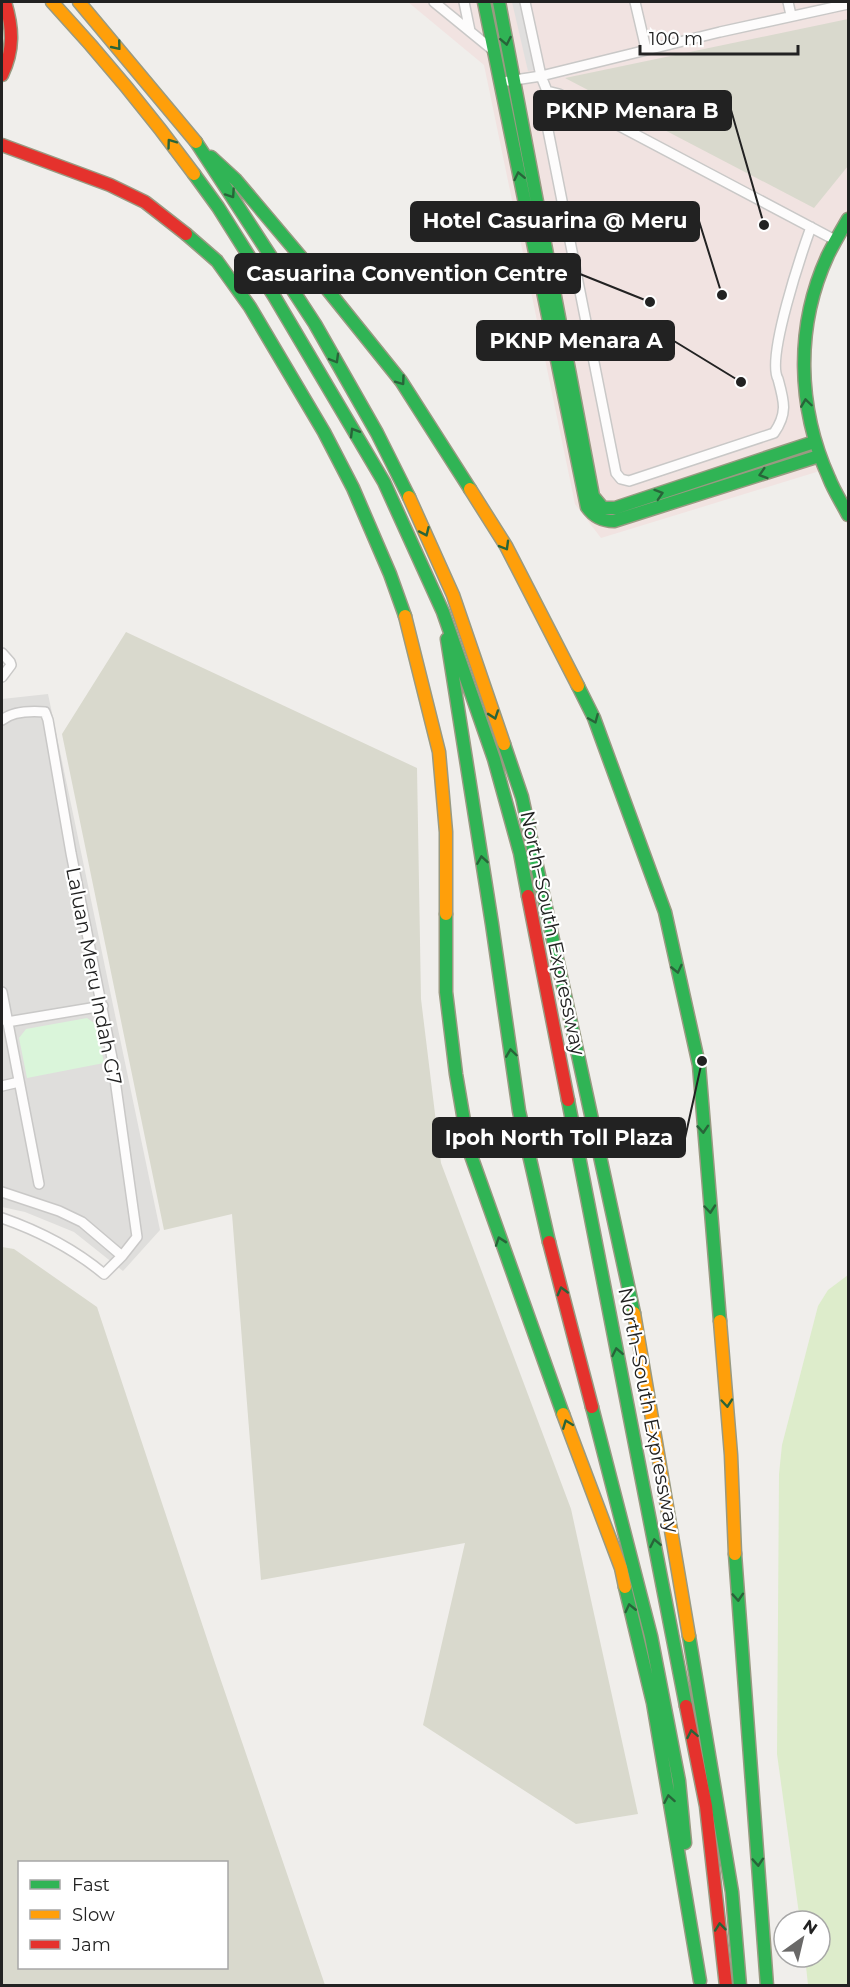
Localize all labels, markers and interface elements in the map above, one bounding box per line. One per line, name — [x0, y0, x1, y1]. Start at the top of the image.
scale bar — [640, 18, 798, 56]
text: 100 m — [649, 28, 703, 50]
one-way arrow — [499, 36, 512, 46]
one-way arrow — [110, 39, 121, 50]
callout: PKNP Menara B — [534, 91, 731, 130]
text: PKNP Menara B — [546, 98, 718, 123]
one-way arrow — [168, 138, 179, 149]
one-way arrow — [513, 172, 526, 182]
one-way arrow — [224, 188, 235, 199]
callout: Hotel Casuarina @ Meru — [411, 202, 699, 241]
text: Hotel Casuarina @ Meru — [423, 208, 687, 233]
callout: Casuarina Convention Centre — [235, 254, 580, 293]
text: Casuarina Convention Centre — [246, 261, 568, 286]
callout: PKNP Menara A — [477, 321, 674, 360]
text: PKNP Menara A — [490, 328, 663, 353]
one-way arrow — [328, 353, 340, 363]
one-way arrow — [394, 375, 405, 386]
one-way arrow — [800, 398, 812, 407]
one-way arrow — [350, 428, 362, 438]
one-way arrow — [758, 467, 769, 479]
one-way arrow — [653, 488, 664, 501]
one-way arrow — [418, 526, 430, 537]
one-way arrow — [498, 540, 509, 550]
one-way arrow — [486, 709, 499, 720]
one-way arrow — [587, 713, 599, 724]
street label: North–South Expressway — [515, 808, 591, 1058]
one-way arrow — [476, 856, 489, 866]
street label: Laluan Meru Indah G7 — [61, 865, 127, 1087]
one-way arrow — [670, 964, 683, 974]
one-way arrow — [505, 1048, 517, 1058]
callout: Ipoh North Toll Plaza — [433, 1118, 685, 1157]
one-way arrow — [697, 1124, 710, 1133]
text: Ipoh North Toll Plaza — [445, 1125, 673, 1150]
one-way arrow — [703, 1204, 716, 1213]
one-way arrow — [494, 1236, 507, 1247]
street label: North–South Expressway — [613, 1285, 685, 1535]
one-way arrow — [556, 1286, 569, 1296]
one-way arrow — [611, 1347, 624, 1357]
one-way arrow — [720, 1398, 733, 1407]
one-way arrow — [562, 1419, 574, 1430]
one-way arrow — [649, 1538, 662, 1548]
one-way arrow — [732, 1593, 745, 1602]
one-way arrow — [625, 1603, 638, 1613]
one-way arrow — [686, 1730, 699, 1740]
one-way arrow — [664, 1794, 676, 1804]
one-way arrow — [751, 1858, 764, 1867]
legend — [18, 1861, 228, 1969]
text: Fast — [72, 1874, 110, 1896]
text: Slow — [72, 1904, 115, 1926]
north arrow — [772, 1909, 832, 1969]
text: N — [799, 1915, 821, 1938]
one-way arrow — [714, 1923, 726, 1932]
text: Jam — [71, 1934, 111, 1956]

